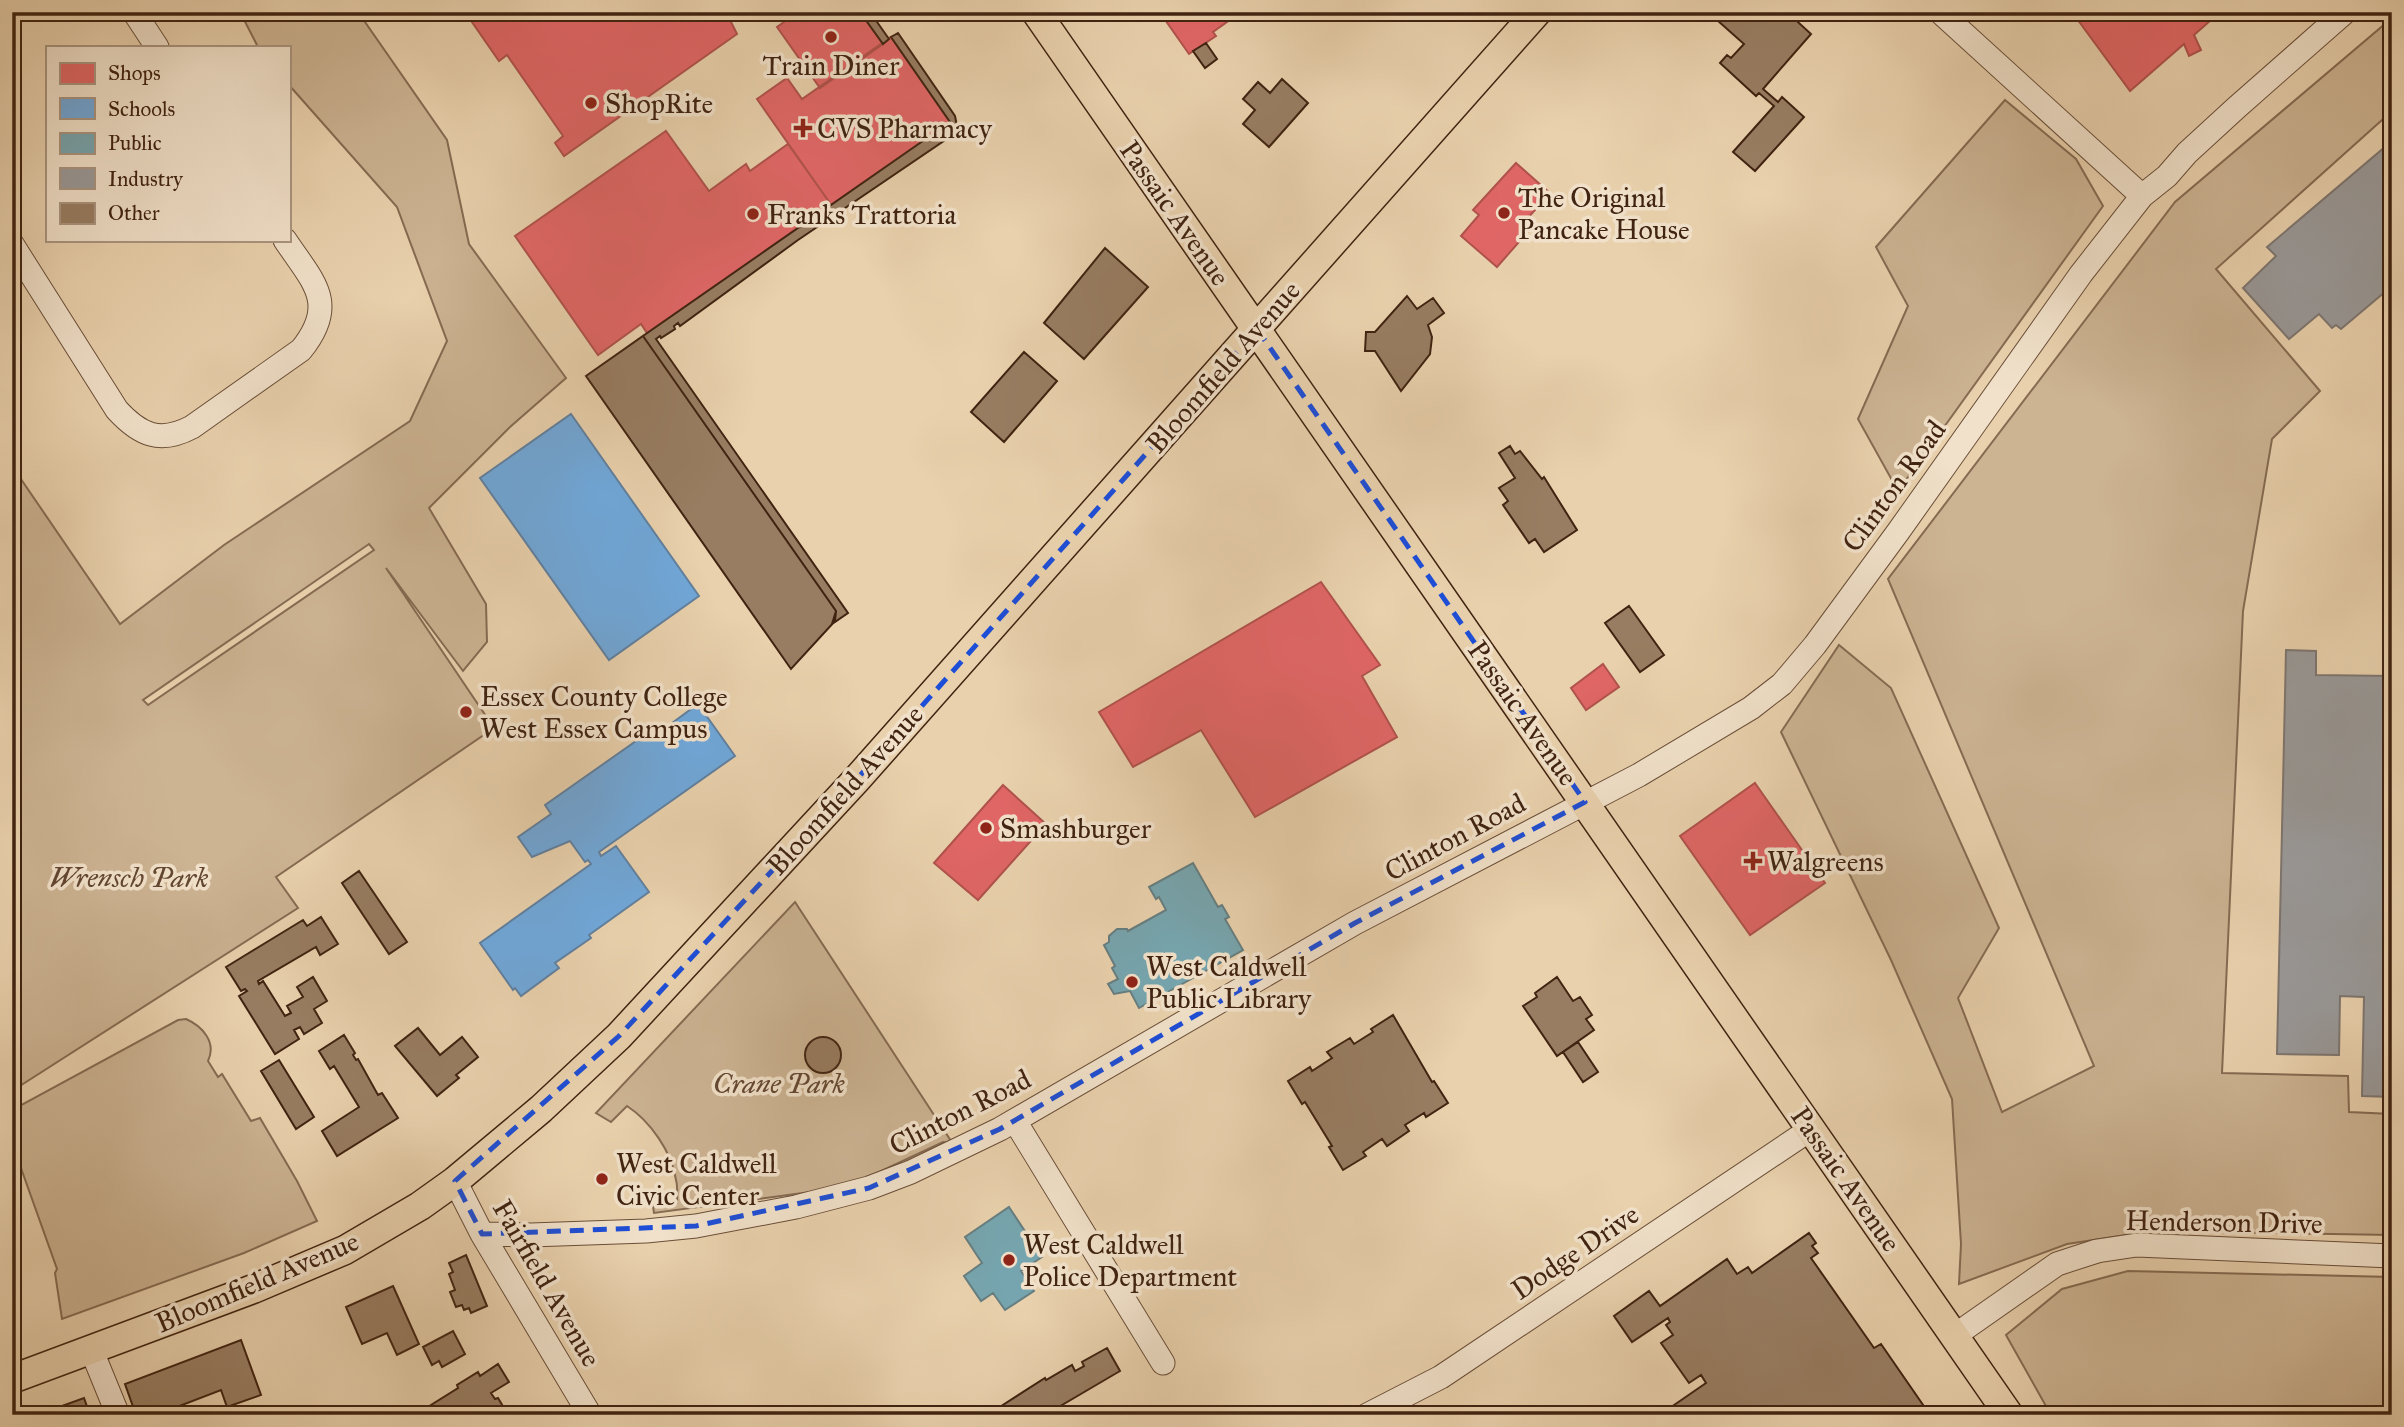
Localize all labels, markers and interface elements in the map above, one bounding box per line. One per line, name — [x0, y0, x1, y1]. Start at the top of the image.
marker: Train Diner — [823, 29, 839, 45]
legend — [46, 46, 290, 242]
place label: Train Diner — [763, 48, 900, 83]
text: Shops — [108, 60, 161, 86]
place label: ShopRite — [605, 86, 713, 121]
marker: ShopRite — [583, 95, 599, 111]
text: Schools — [108, 96, 175, 122]
place label: CVS Pharmacy — [817, 111, 993, 146]
marker: CVS Pharmacy — [795, 120, 811, 136]
text: Public — [108, 130, 162, 156]
street label: Passaic Avenue — [1112, 134, 1238, 292]
text: Industry — [108, 166, 184, 192]
place label: The Original Pancake House — [1518, 180, 1690, 247]
place label: Franks Trattoria — [767, 197, 956, 232]
text: Other — [108, 200, 160, 226]
marker: The Original Pancake House — [1496, 205, 1512, 221]
marker: Franks Trattoria — [745, 206, 761, 222]
street label: Bloomfield Avenue — [1138, 273, 1308, 461]
street label: Clinton Road — [1834, 413, 1954, 559]
street label: Passaic Avenue — [1460, 634, 1586, 792]
place label: Essex County College West Essex Campus — [480, 679, 728, 746]
street label: Bloomfield Avenue — [759, 697, 931, 883]
marker: Essex County College West Essex Campus — [458, 704, 474, 720]
street label: Clinton Road — [1379, 785, 1531, 889]
place label: Smashburger — [1000, 811, 1152, 846]
marker: Smashburger — [978, 820, 994, 836]
place label: Walgreens — [1767, 844, 1884, 879]
marker: Walgreens — [1745, 853, 1761, 869]
park label: Wrensch Park — [50, 860, 209, 895]
place label: West Caldwell Public Library — [1146, 949, 1312, 1016]
marker: West Caldwell Public Library — [1124, 974, 1140, 990]
street label: Clinton Road — [883, 1061, 1037, 1163]
park label: Crane Park — [713, 1066, 846, 1101]
street label: Passaic Avenue — [1783, 1100, 1909, 1258]
place label: West Caldwell Civic Center — [616, 1146, 777, 1213]
marker: West Caldwell Civic Center — [594, 1171, 610, 1187]
street label: Fairfield Avenue — [485, 1193, 609, 1373]
street label: Dodge Drive — [1505, 1197, 1645, 1307]
street label: Henderson Drive — [2125, 1203, 2323, 1241]
street label: Bloomfield Avenue — [150, 1223, 364, 1341]
place label: West Caldwell Police Department — [1023, 1227, 1237, 1294]
marker: West Caldwell Police Department — [1001, 1252, 1017, 1268]

